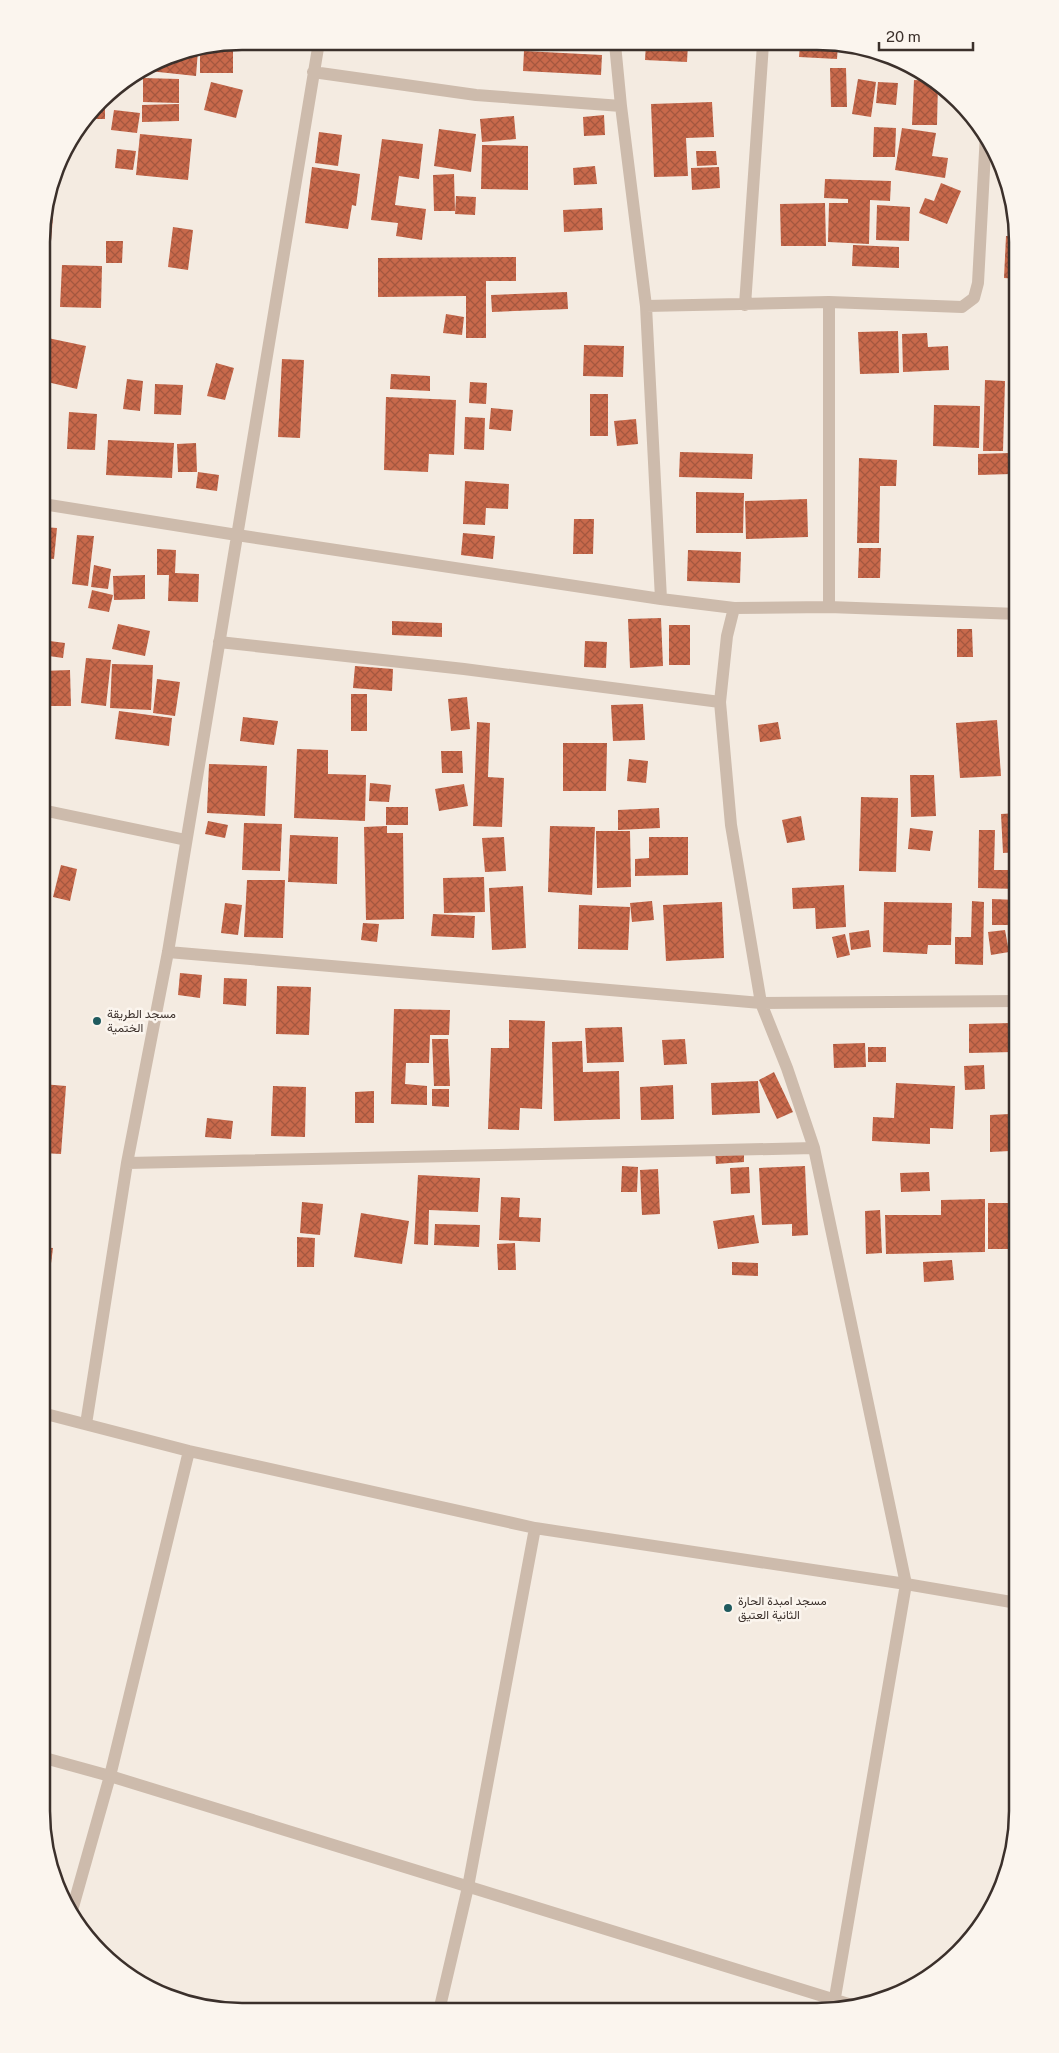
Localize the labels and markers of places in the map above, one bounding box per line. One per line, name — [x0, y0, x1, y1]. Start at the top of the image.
place label: مسجد الطريقة الختمية — [107, 1007, 176, 1035]
marker: مسجد الطريقة الختمية — [91, 1015, 103, 1027]
place label: مسجد امبدة الحارة الثانية العتيق — [738, 1594, 827, 1623]
marker: مسجد امبدة الحارة الثانية العتيق — [722, 1602, 734, 1614]

